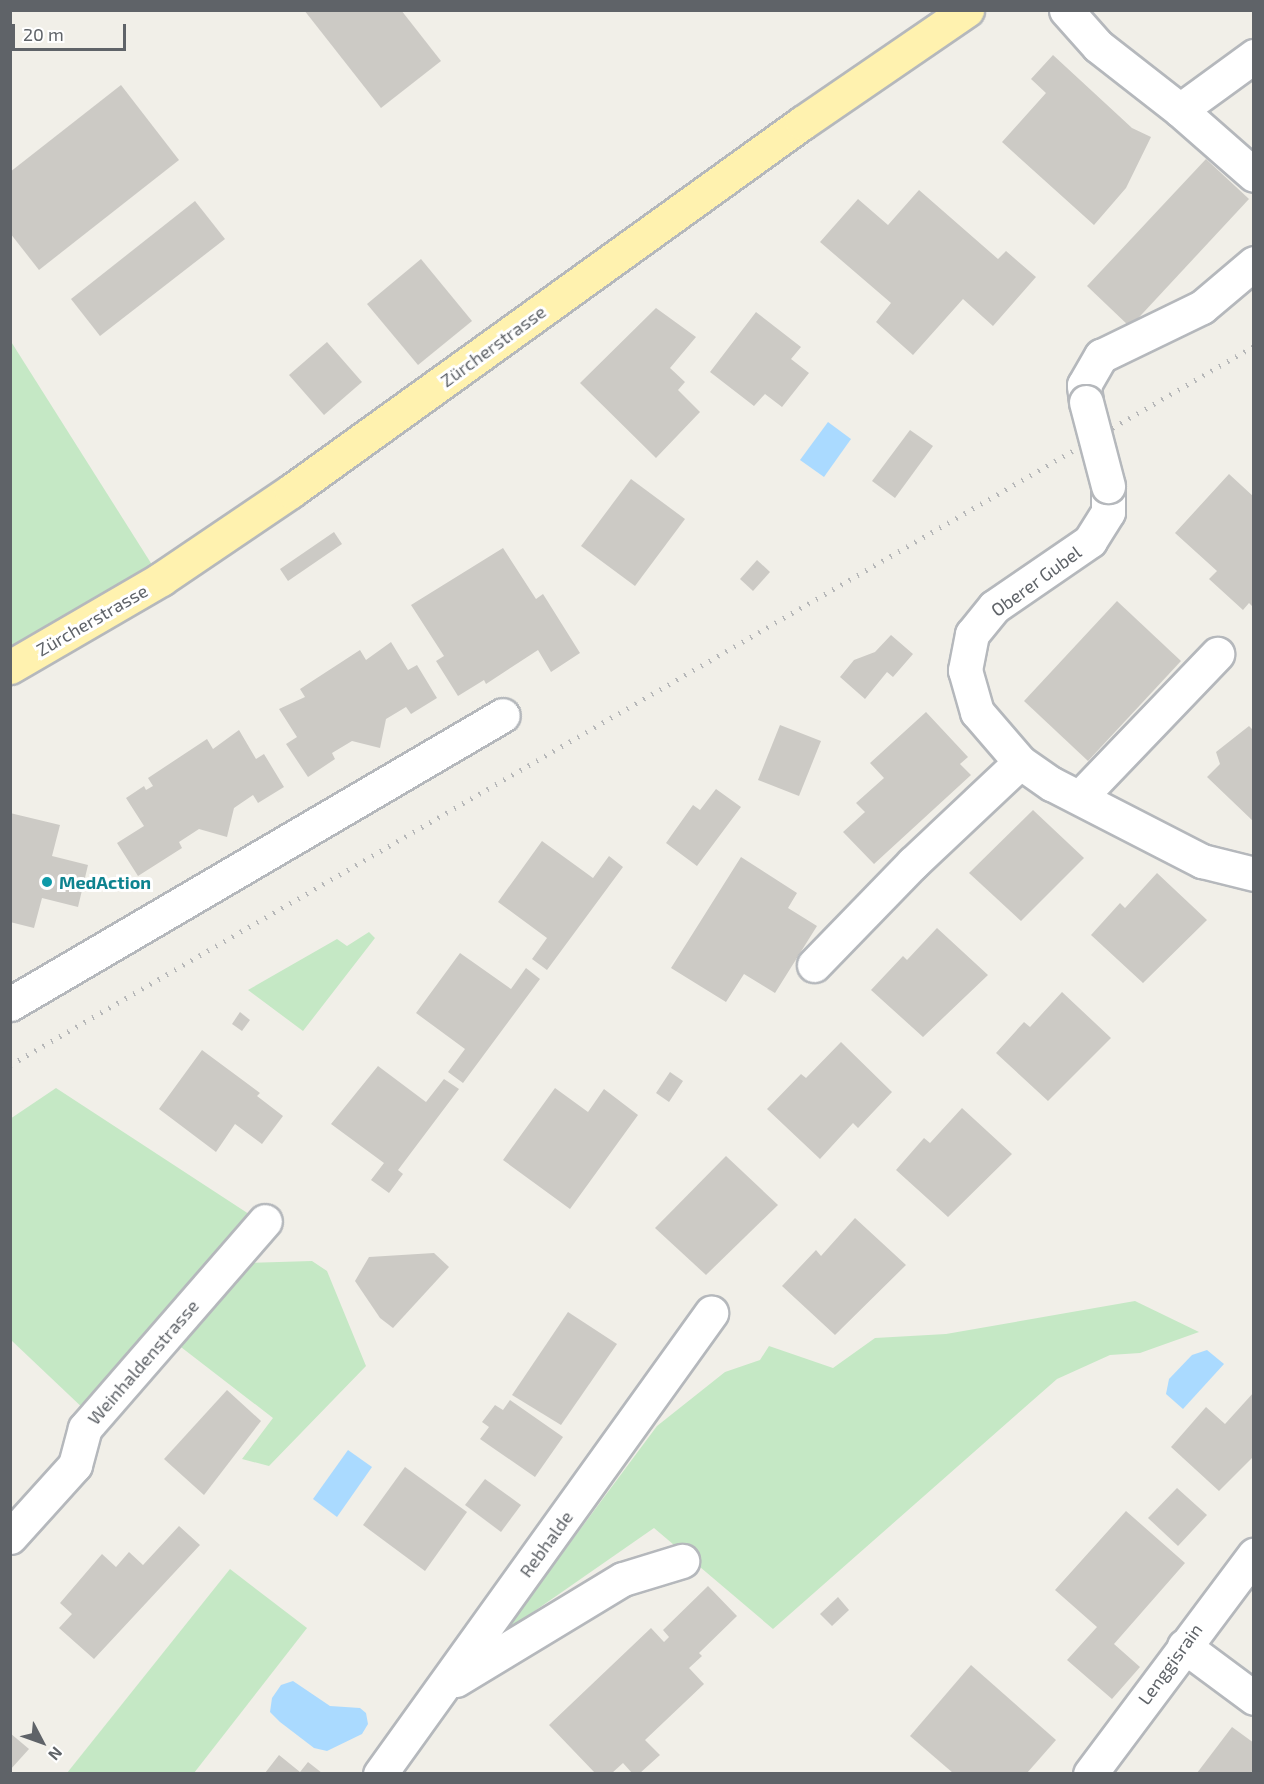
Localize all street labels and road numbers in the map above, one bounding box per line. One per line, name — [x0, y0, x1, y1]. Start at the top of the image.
street label: Zürcherstrasse — [436, 301, 550, 391]
street label: Oberer Gubel — [987, 541, 1085, 621]
street label: Zürcherstrasse — [33, 579, 151, 661]
street label: Weinhaldenstrasse — [83, 1295, 203, 1429]
street label: Rebhalde — [515, 1507, 577, 1581]
street label: Lenggisrain — [1133, 1619, 1207, 1709]

